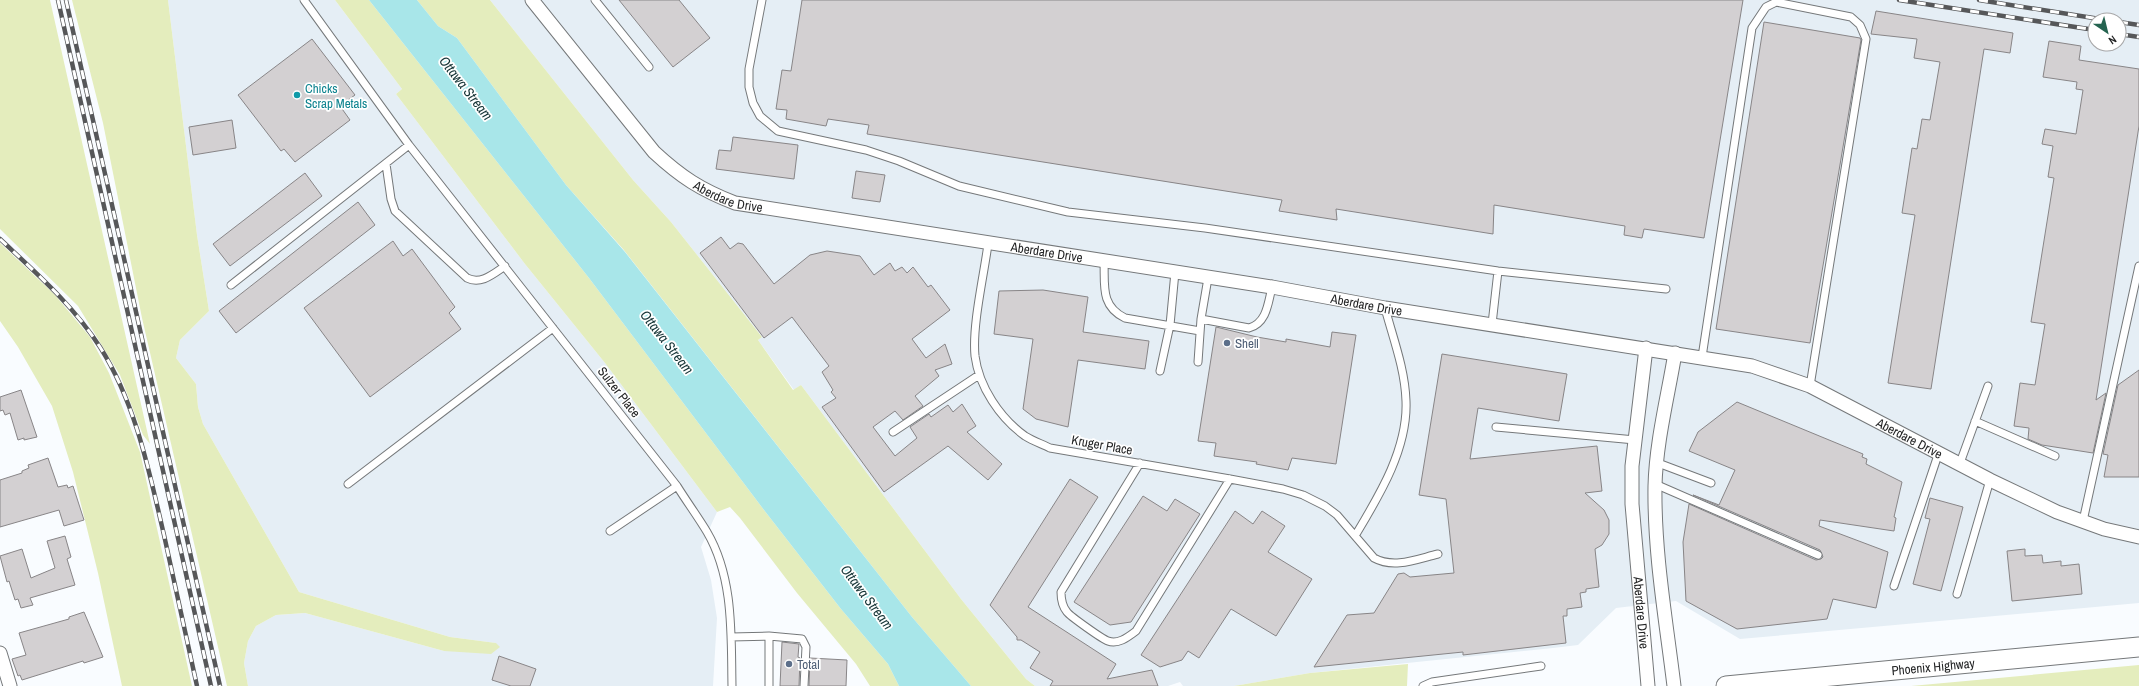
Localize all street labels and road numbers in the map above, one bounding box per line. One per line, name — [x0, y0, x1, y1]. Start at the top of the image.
street label: Aberdare Drive — [690, 176, 764, 216]
street label: Aberdare Drive — [1009, 238, 1084, 266]
street label: Aberdare Drive — [1328, 289, 1404, 319]
street label: Sulzer Place — [594, 363, 644, 421]
street label: Aberdare Drive — [1873, 413, 1946, 462]
street label: Kruger Place — [1070, 431, 1134, 459]
street label: Aberdare Drive — [1630, 575, 1653, 650]
street label: Phoenix Highway — [1891, 654, 1976, 679]

